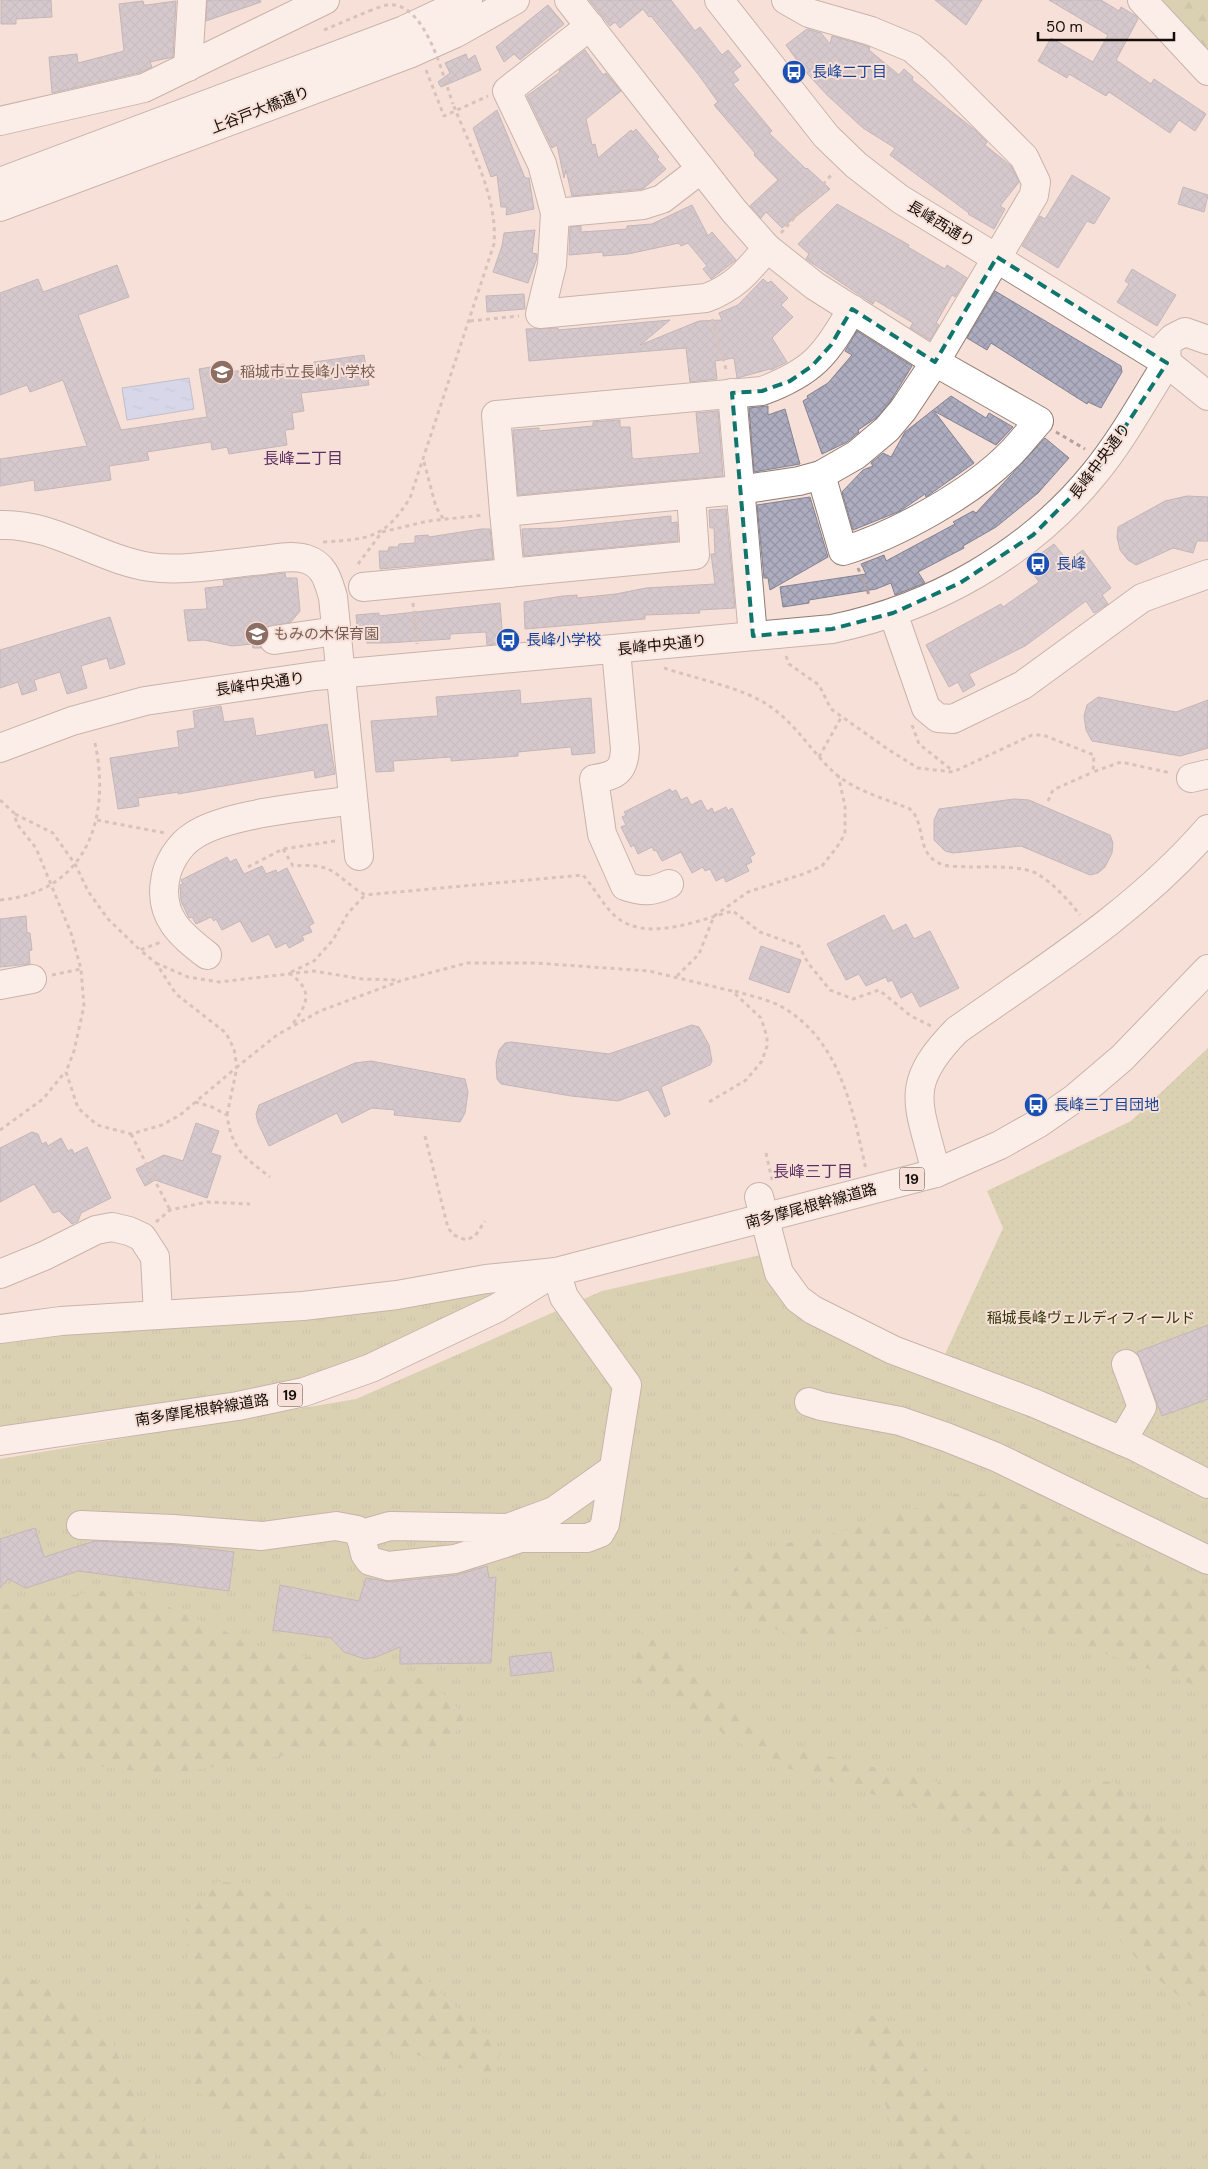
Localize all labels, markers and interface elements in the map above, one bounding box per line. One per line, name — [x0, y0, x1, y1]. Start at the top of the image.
scale bar — [1038, 10, 1174, 42]
text: 50 m — [1046, 17, 1083, 37]
bus stop icon: 長峰二丁目 — [781, 59, 807, 85]
place label: 長峰二丁目 — [812, 62, 887, 82]
street label: 上谷戸大橋通り — [207, 82, 313, 138]
street label: 長峰西通り — [904, 196, 978, 252]
school or university icon: 稲城市立長峰小学校 — [209, 359, 235, 385]
place label: 稲城市立長峰小学校 — [240, 362, 375, 382]
street label: 長峰中央通り — [1065, 419, 1135, 503]
district label: 長峰二丁目 — [263, 448, 343, 469]
bus stop icon: 長峰 — [1025, 551, 1051, 577]
place label: 長峰 — [1056, 554, 1086, 574]
school or university icon: もみの木保育園 — [244, 621, 270, 647]
place label: もみの木保育園 — [274, 624, 379, 644]
bus stop icon: 長峰小学校 — [495, 627, 521, 653]
place label: 長峰小学校 — [526, 630, 601, 650]
street label: 長峰中央通り — [616, 630, 708, 660]
street label: 長峰中央通り — [214, 668, 306, 700]
bus stop icon: 長峰三丁目団地 — [1023, 1092, 1049, 1118]
place label: 長峰三丁目団地 — [1054, 1095, 1159, 1115]
district label: 長峰三丁目 — [773, 1161, 853, 1182]
road number: 19 — [900, 1168, 924, 1190]
street label: 南多摩尾根幹線道路 — [743, 1179, 879, 1233]
park label: 稲城長峰ヴェルディフィールド — [987, 1308, 1195, 1328]
road number: 19 — [278, 1384, 302, 1406]
street label: 南多摩尾根幹線道路 — [134, 1390, 270, 1430]

